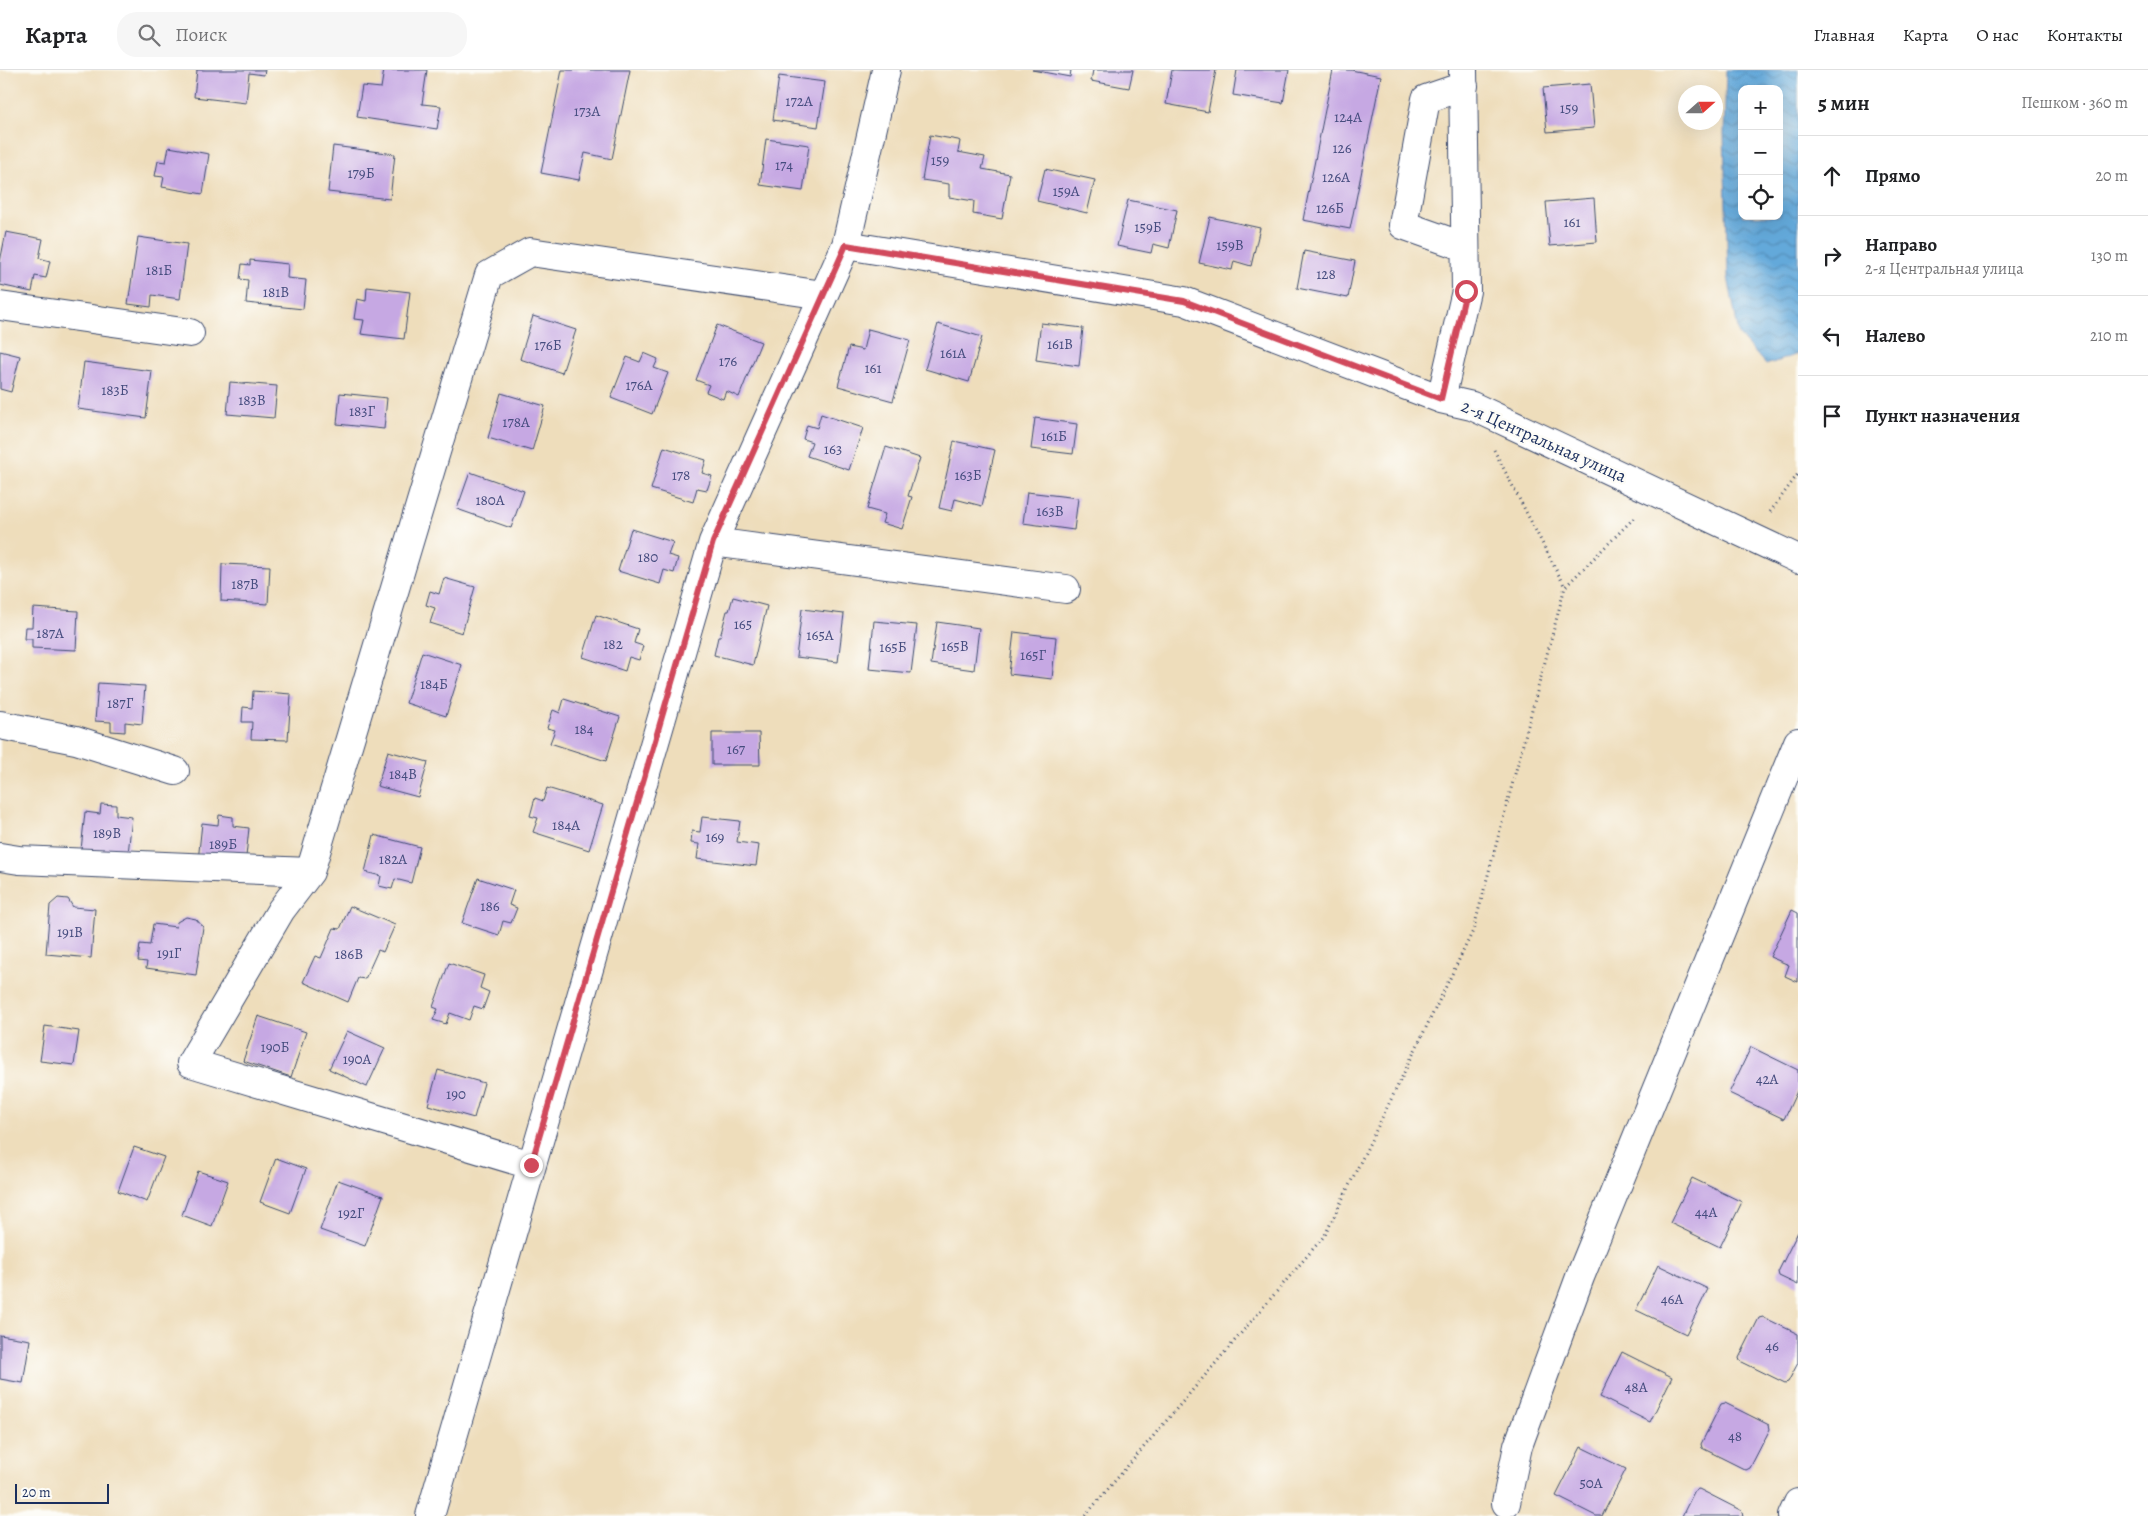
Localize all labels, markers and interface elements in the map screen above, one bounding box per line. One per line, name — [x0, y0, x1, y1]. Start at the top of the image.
search box — [117, 12, 467, 57]
text: Карта — [25, 19, 87, 51]
icon: search — [135, 21, 163, 49]
text: Поиск — [175, 22, 227, 48]
text: Главная — [1814, 23, 1875, 47]
text: Карта — [1903, 23, 1948, 47]
text: О нас — [1976, 23, 2019, 47]
text: Контакты — [2047, 23, 2123, 47]
north arrow — [1678, 85, 1723, 130]
map controls — [1738, 85, 1783, 220]
button: + — [1738, 85, 1783, 130]
text: 5 мин — [1818, 89, 1870, 117]
house number: 172А — [785, 91, 813, 111]
text: Пешком · 360 m — [2021, 92, 2128, 114]
house number: 159 — [1560, 98, 1578, 118]
house number: 173А — [574, 101, 600, 121]
house number: 124А — [1334, 107, 1362, 127]
button: − — [1738, 130, 1783, 175]
house number: 126 — [1332, 138, 1352, 158]
house number: 159 — [931, 150, 949, 170]
house number: 174 — [775, 155, 793, 175]
icon: ahead — [1818, 162, 1846, 190]
house number: 179Б — [347, 163, 375, 183]
text: Прямо — [1865, 163, 1920, 189]
text: 20 m — [2095, 165, 2128, 187]
house number: 126А — [1322, 167, 1350, 187]
button: locate — [1738, 175, 1783, 220]
house number: 159А — [1052, 181, 1080, 201]
house number: 126Б — [1316, 198, 1344, 218]
house number: 161 — [1563, 212, 1581, 232]
house number: 159Б — [1134, 217, 1162, 237]
text: Направо — [1865, 232, 1937, 258]
house number: 159В — [1216, 235, 1244, 255]
icon: right — [1818, 242, 1846, 270]
text: 130 m — [2091, 245, 2128, 267]
text: 2-я Центральная улица — [1865, 258, 2024, 280]
house number: 181Б — [146, 260, 172, 280]
house number: 128 — [1316, 264, 1336, 284]
route start — [1455, 280, 1478, 303]
house number: 181В — [263, 282, 289, 302]
icon: left — [1818, 322, 1846, 350]
text: Налево — [1865, 323, 1925, 349]
text: 210 m — [2090, 325, 2128, 347]
house number: 161В — [1047, 334, 1073, 354]
house number: 176Б — [534, 335, 562, 355]
house number: 161А — [940, 343, 966, 363]
house number: 176 — [719, 351, 737, 371]
house number: 161 — [864, 358, 882, 378]
house number: 176А — [625, 375, 653, 395]
house number: 183Б — [101, 380, 129, 400]
house number: 183В — [238, 390, 266, 410]
street label: 2-я Центральная улица — [1458, 394, 1631, 489]
house number: 183Г — [349, 401, 376, 421]
icon: arrive — [1818, 402, 1846, 430]
text: Пункт назначения — [1865, 403, 2020, 429]
house number: 178А — [502, 412, 530, 432]
house number: 161Б — [1041, 426, 1067, 446]
house number: 163 — [824, 439, 842, 459]
house number: 178 — [672, 465, 690, 485]
house number: 163Б — [954, 465, 982, 485]
house number: 180А — [475, 490, 505, 510]
house number: 163В — [1036, 501, 1064, 521]
house number: 180 — [638, 547, 658, 567]
house number: 187В — [231, 574, 259, 594]
house number: 165 — [734, 614, 752, 634]
house number: 187А — [36, 623, 64, 643]
house number: 165А — [806, 625, 834, 645]
house number: 182 — [603, 634, 623, 654]
house number: 165В — [941, 636, 969, 656]
house number: 165Б — [879, 637, 907, 657]
house number: 165Г — [1020, 645, 1047, 665]
house number: 184Б — [420, 674, 448, 694]
house number: 187Г — [107, 693, 134, 713]
house number: 184 — [574, 719, 594, 739]
house number: 167 — [727, 739, 746, 759]
house number: 184В — [389, 764, 417, 784]
house number: 184А — [552, 815, 580, 835]
house number: 189В — [93, 823, 121, 843]
house number: 169 — [706, 827, 725, 847]
house number: 189Б — [209, 834, 237, 854]
house number: 182А — [379, 849, 407, 869]
house number: 186 — [480, 896, 500, 916]
house number: 191В — [57, 922, 83, 942]
house number: 191Г — [157, 943, 182, 963]
house number: 186В — [335, 944, 363, 964]
house number: 190Б — [261, 1037, 290, 1057]
house number: 190А — [343, 1049, 372, 1069]
house number: 42А — [1756, 1069, 1779, 1089]
house number: 190 — [446, 1084, 466, 1104]
route end — [520, 1154, 543, 1177]
house number: 44А — [1695, 1202, 1717, 1222]
house number: 192Г — [338, 1203, 365, 1223]
house number: 46А — [1661, 1289, 1683, 1309]
house number: 46 — [1765, 1336, 1779, 1356]
house number: 48А — [1625, 1377, 1648, 1397]
house number: 48 — [1728, 1426, 1742, 1446]
house number: 50А — [1579, 1473, 1603, 1493]
scale bar — [15, 1481, 109, 1504]
text: 20 m — [22, 1483, 51, 1502]

